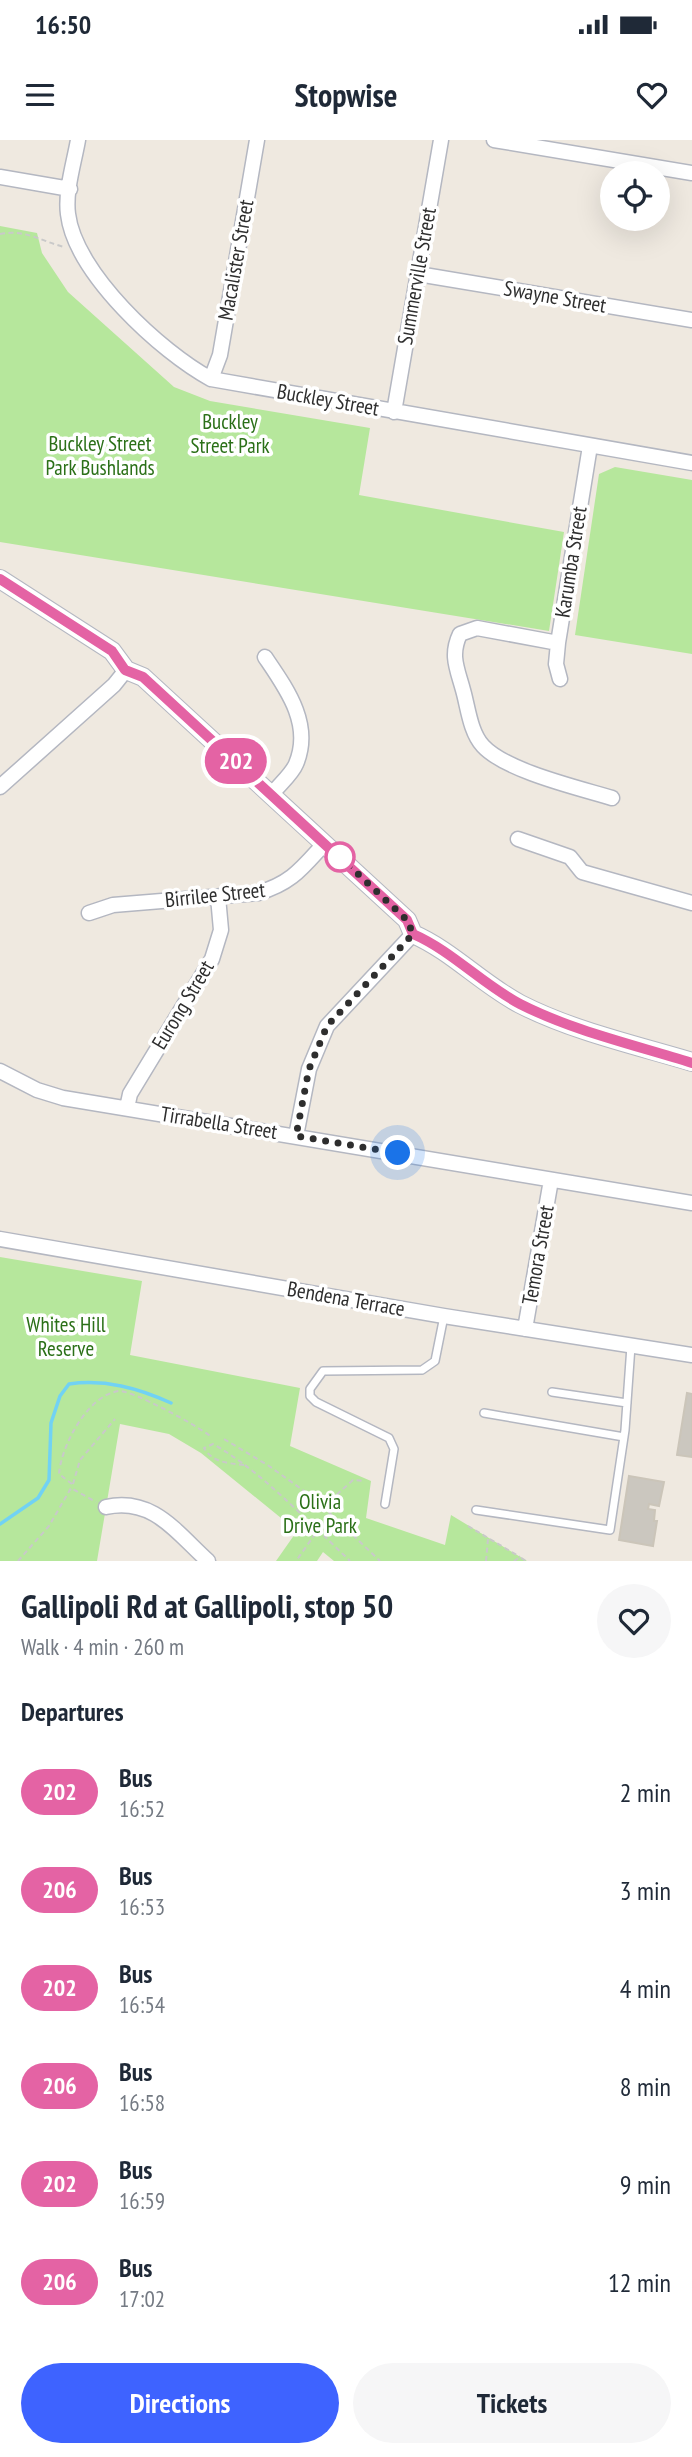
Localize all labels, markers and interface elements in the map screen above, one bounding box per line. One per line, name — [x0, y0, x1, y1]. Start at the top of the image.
text: 16:50 — [35, 8, 91, 41]
text: Stopwise — [295, 74, 397, 116]
icon: menu — [21, 76, 59, 114]
icon: heart — [633, 76, 671, 114]
map controls — [600, 161, 670, 231]
button: locate — [600, 161, 670, 231]
street label: Macalister Street — [212, 197, 259, 322]
street label: Summerville Street — [391, 205, 442, 347]
street label: Swayne Street — [502, 274, 609, 319]
street label: Buckley Street — [275, 377, 381, 422]
park label: Buckley Street Park — [190, 408, 270, 459]
park label: Buckley Street Park Bushlands — [45, 430, 155, 481]
street label: Karumba Street — [548, 504, 593, 619]
line badge: 202 — [196, 738, 276, 784]
text: 202 — [219, 745, 253, 776]
unlabelled marker — [325, 842, 355, 872]
street label: Birrilee Street — [164, 876, 267, 913]
street label: Eurong Street — [145, 955, 220, 1054]
street label: Tirrabella Street — [159, 1100, 280, 1145]
your location — [380, 1135, 415, 1170]
street label: Temora Street — [515, 1203, 560, 1307]
street label: Bendena Terrace — [285, 1275, 407, 1322]
park label: Whites Hill Reserve — [26, 1311, 106, 1362]
park label: Olivia Drive Park — [283, 1488, 357, 1539]
text: Gallipoli Rd at Gallipoli, stop 50 — [21, 1584, 393, 1627]
button: heart — [597, 1584, 671, 1658]
text: Walk · 4 min · 260 m — [21, 1632, 184, 1661]
text: Departures — [21, 1695, 124, 1728]
text: Bus — [119, 1761, 152, 1794]
text: 202 — [42, 1776, 77, 1807]
text: 2 min — [620, 1776, 671, 1809]
text: 16:52 — [119, 1794, 165, 1823]
text: Bus — [119, 1859, 152, 1892]
text: 206 — [42, 1874, 77, 1905]
text: 3 min — [620, 1874, 671, 1907]
text: 16:53 — [119, 1892, 165, 1921]
text: Bus — [119, 1957, 152, 1990]
text: 202 — [42, 1972, 77, 2003]
text: 4 min — [620, 1972, 671, 2005]
text: 16:54 — [119, 1990, 165, 2019]
text: Bus — [119, 2055, 152, 2088]
text: 206 — [42, 2070, 77, 2101]
text: 8 min — [620, 2070, 671, 2103]
text: 16:58 — [119, 2088, 165, 2117]
text: Bus — [119, 2153, 152, 2186]
text: 202 — [42, 2168, 77, 2199]
text: 9 min — [620, 2168, 671, 2201]
text: 16:59 — [119, 2186, 165, 2215]
text: Bus — [119, 2251, 152, 2284]
text: 206 — [42, 2266, 77, 2297]
text: 12 min — [608, 2266, 671, 2299]
text: 17:02 — [119, 2284, 165, 2313]
button: Directions — [21, 2363, 339, 2443]
button: Tickets — [353, 2363, 671, 2443]

